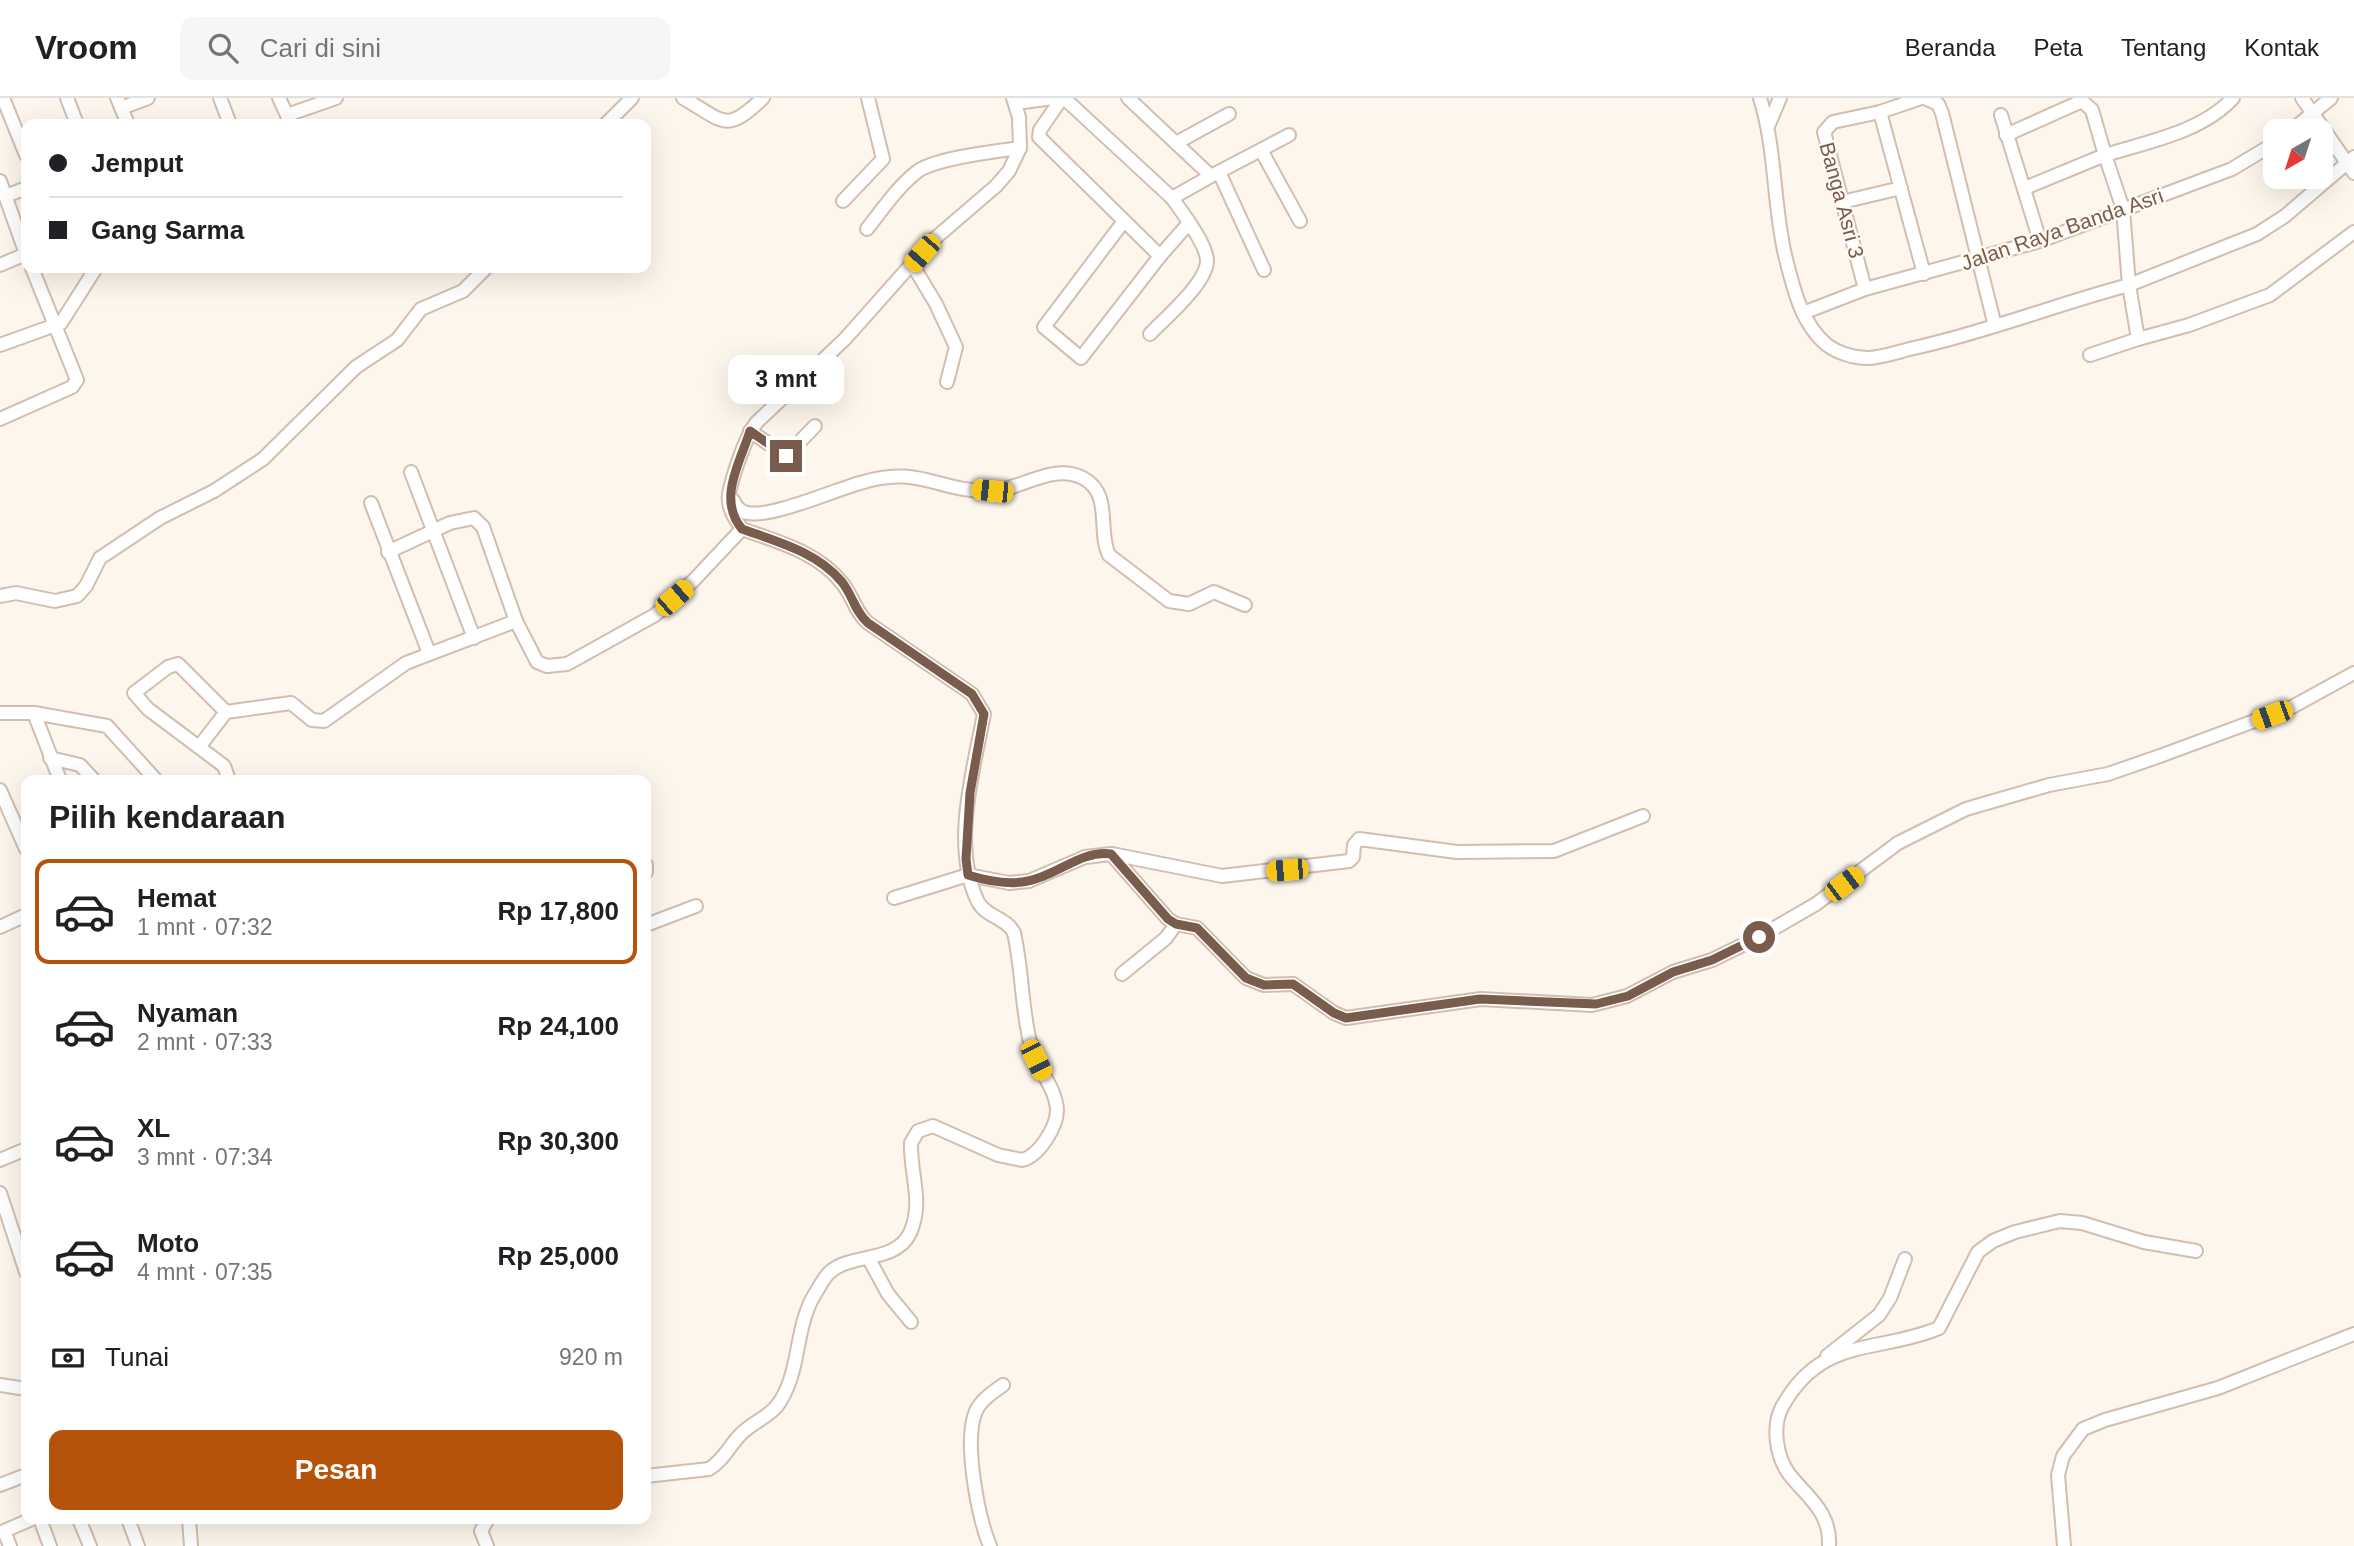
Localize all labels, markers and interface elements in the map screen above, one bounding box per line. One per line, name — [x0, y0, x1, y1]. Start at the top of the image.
search box — [180, 17, 670, 80]
text: Vroom — [35, 29, 138, 66]
icon: search — [204, 29, 242, 67]
text: Cari di sini — [260, 33, 381, 63]
text: Beranda — [1905, 34, 1996, 61]
text: Peta — [2034, 34, 2083, 61]
text: Tentang — [2121, 34, 2206, 61]
text: Kontak — [2244, 34, 2319, 61]
north arrow — [2263, 119, 2333, 189]
map controls — [2263, 119, 2333, 189]
street label: Banga Asri 3 — [1815, 140, 1869, 260]
text: Jemput — [91, 148, 183, 178]
street label: Jalan Raya Banda Asri — [1958, 184, 2166, 274]
text: Gang Sarma — [91, 215, 244, 245]
car — [901, 230, 944, 276]
callout: 3 mnt — [728, 354, 844, 404]
text: 3 mnt — [755, 366, 817, 392]
route end — [770, 440, 802, 472]
car — [971, 478, 1014, 504]
car — [652, 576, 697, 620]
car — [2249, 698, 2296, 732]
text: Pilih kendaraan — [49, 799, 286, 835]
car — [1266, 858, 1309, 882]
car — [1821, 863, 1868, 905]
icon: car — [53, 880, 116, 943]
text: Hemat — [137, 883, 216, 913]
text: Rp 17,800 — [498, 896, 619, 926]
text: 1 mnt · 07:32 — [137, 914, 273, 940]
route start — [1743, 921, 1775, 953]
icon: car — [53, 995, 116, 1058]
text: Nyaman — [137, 998, 238, 1028]
text: Rp 24,100 — [498, 1011, 619, 1041]
text: 2 mnt · 07:33 — [137, 1029, 273, 1055]
car — [1018, 1037, 1055, 1083]
icon: car — [53, 1110, 116, 1173]
text: XL — [137, 1113, 170, 1143]
text: Rp 30,300 — [498, 1126, 619, 1156]
text: 3 mnt · 07:34 — [137, 1144, 273, 1170]
icon: car — [53, 1225, 116, 1288]
text: Moto — [137, 1228, 199, 1258]
text: Rp 25,000 — [498, 1241, 619, 1271]
text: 4 mnt · 07:35 — [137, 1259, 273, 1285]
icon: cash — [49, 1339, 87, 1377]
text: Tunai — [105, 1342, 169, 1372]
text: 920 m — [559, 1344, 623, 1370]
button: Pesan — [49, 1430, 623, 1510]

